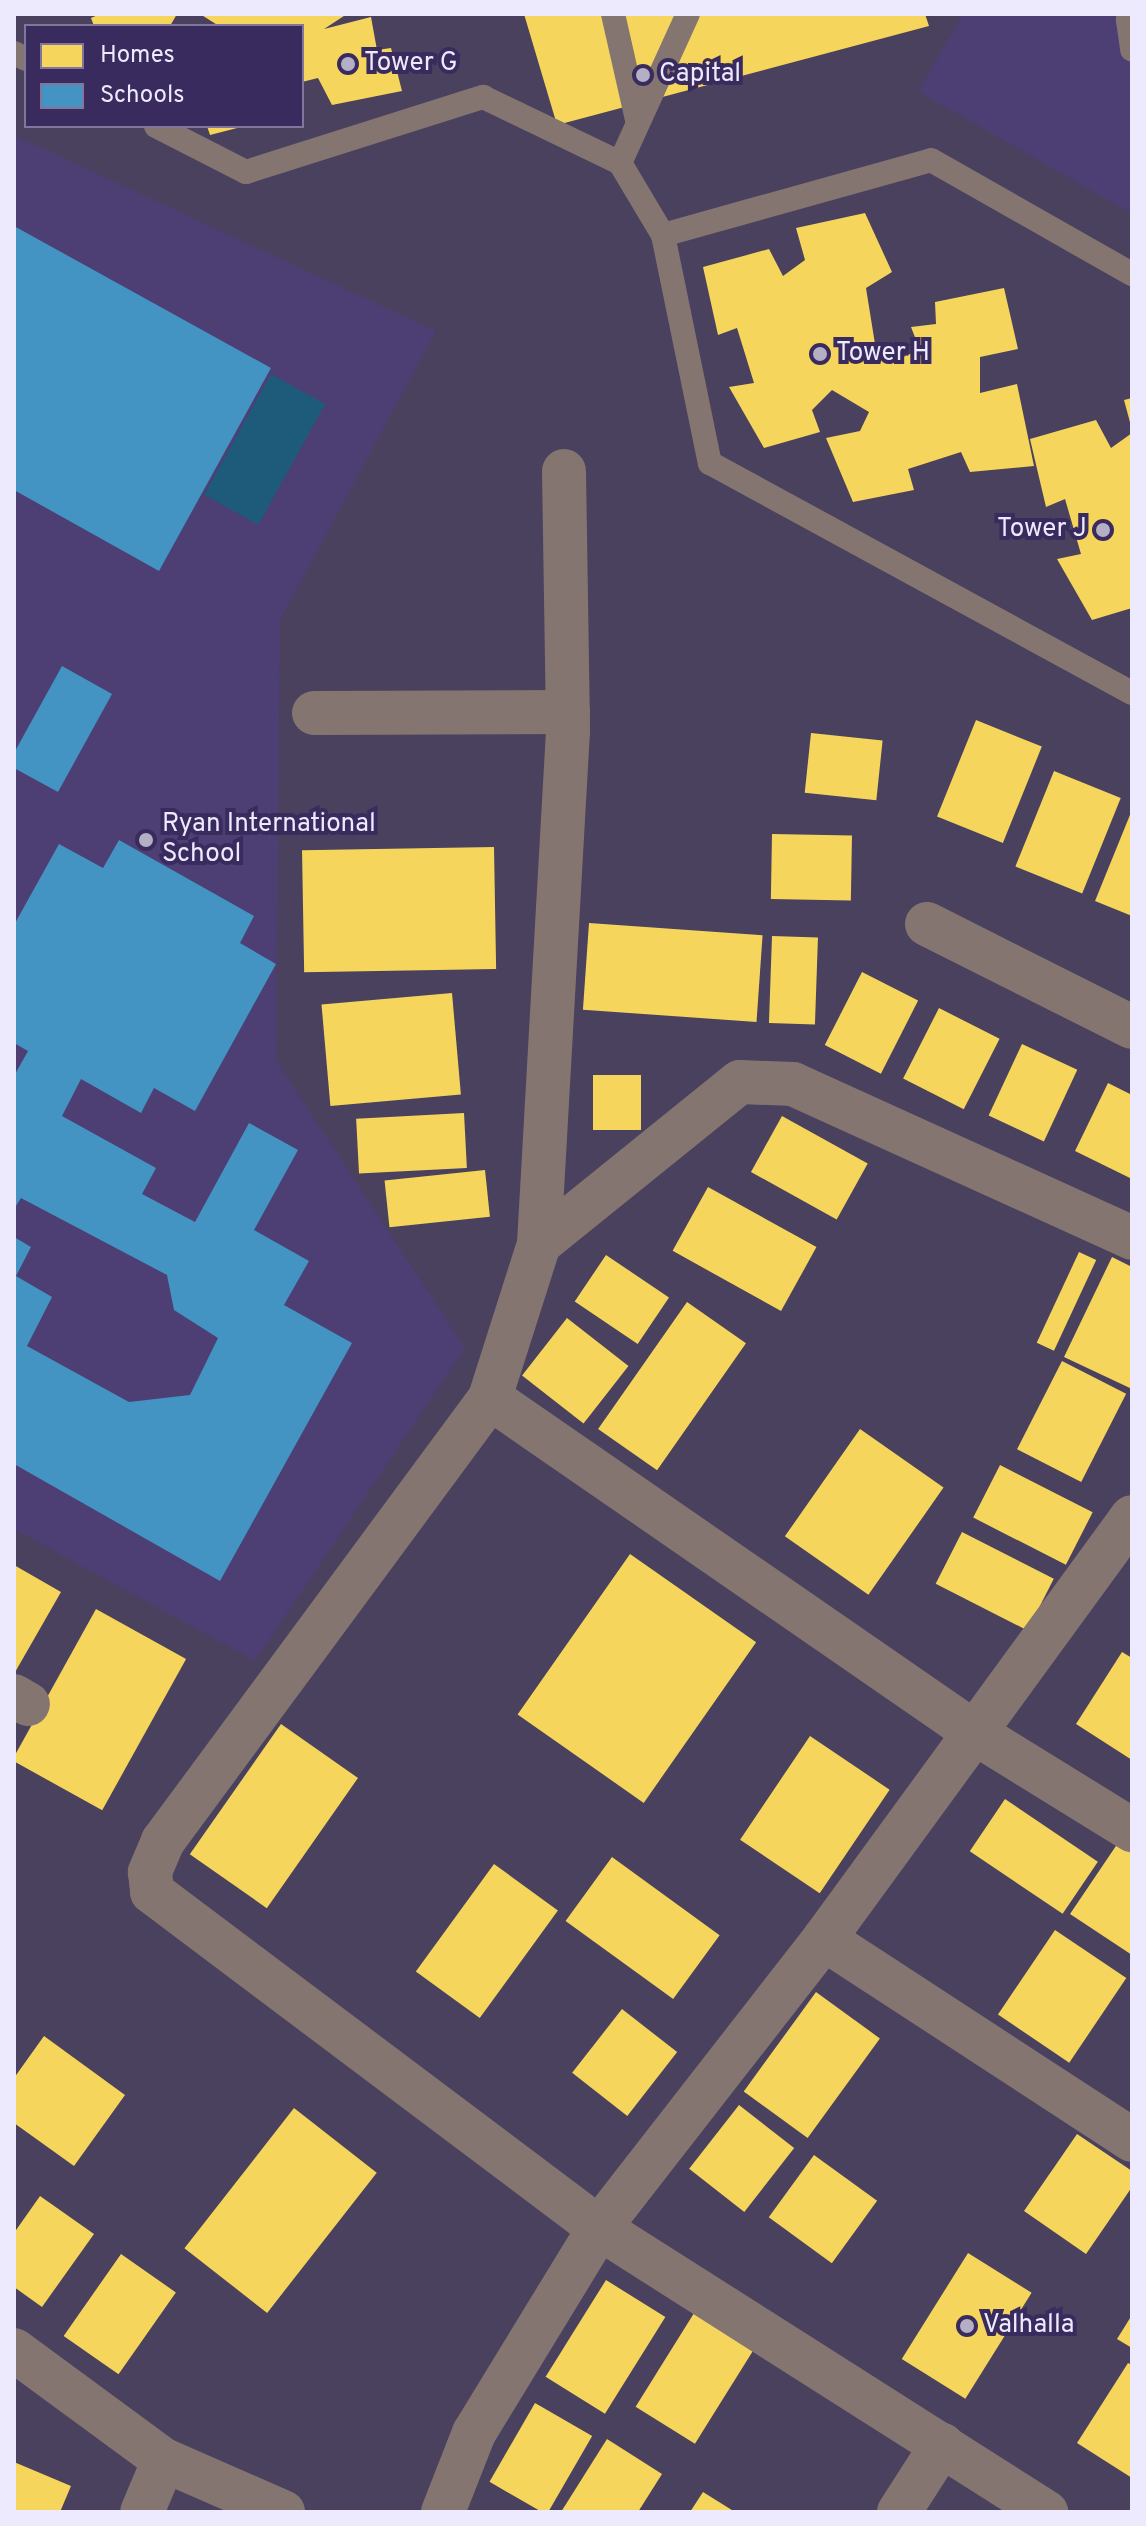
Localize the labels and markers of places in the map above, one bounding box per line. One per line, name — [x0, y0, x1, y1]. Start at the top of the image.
place label: Tower G — [364, 48, 458, 80]
marker: Tower G — [339, 55, 357, 73]
place label: Capital — [659, 59, 741, 91]
marker: Capital — [634, 66, 652, 84]
place label: Tower H — [836, 338, 930, 370]
marker: Tower H — [811, 345, 829, 363]
place label: Tower J — [997, 514, 1087, 546]
marker: Tower J — [1094, 521, 1112, 539]
place label: Ryan International School — [162, 809, 376, 870]
marker: Ryan International School — [137, 831, 155, 849]
place label: Valhalla — [983, 2310, 1074, 2342]
marker: Valhalla — [958, 2317, 976, 2335]

